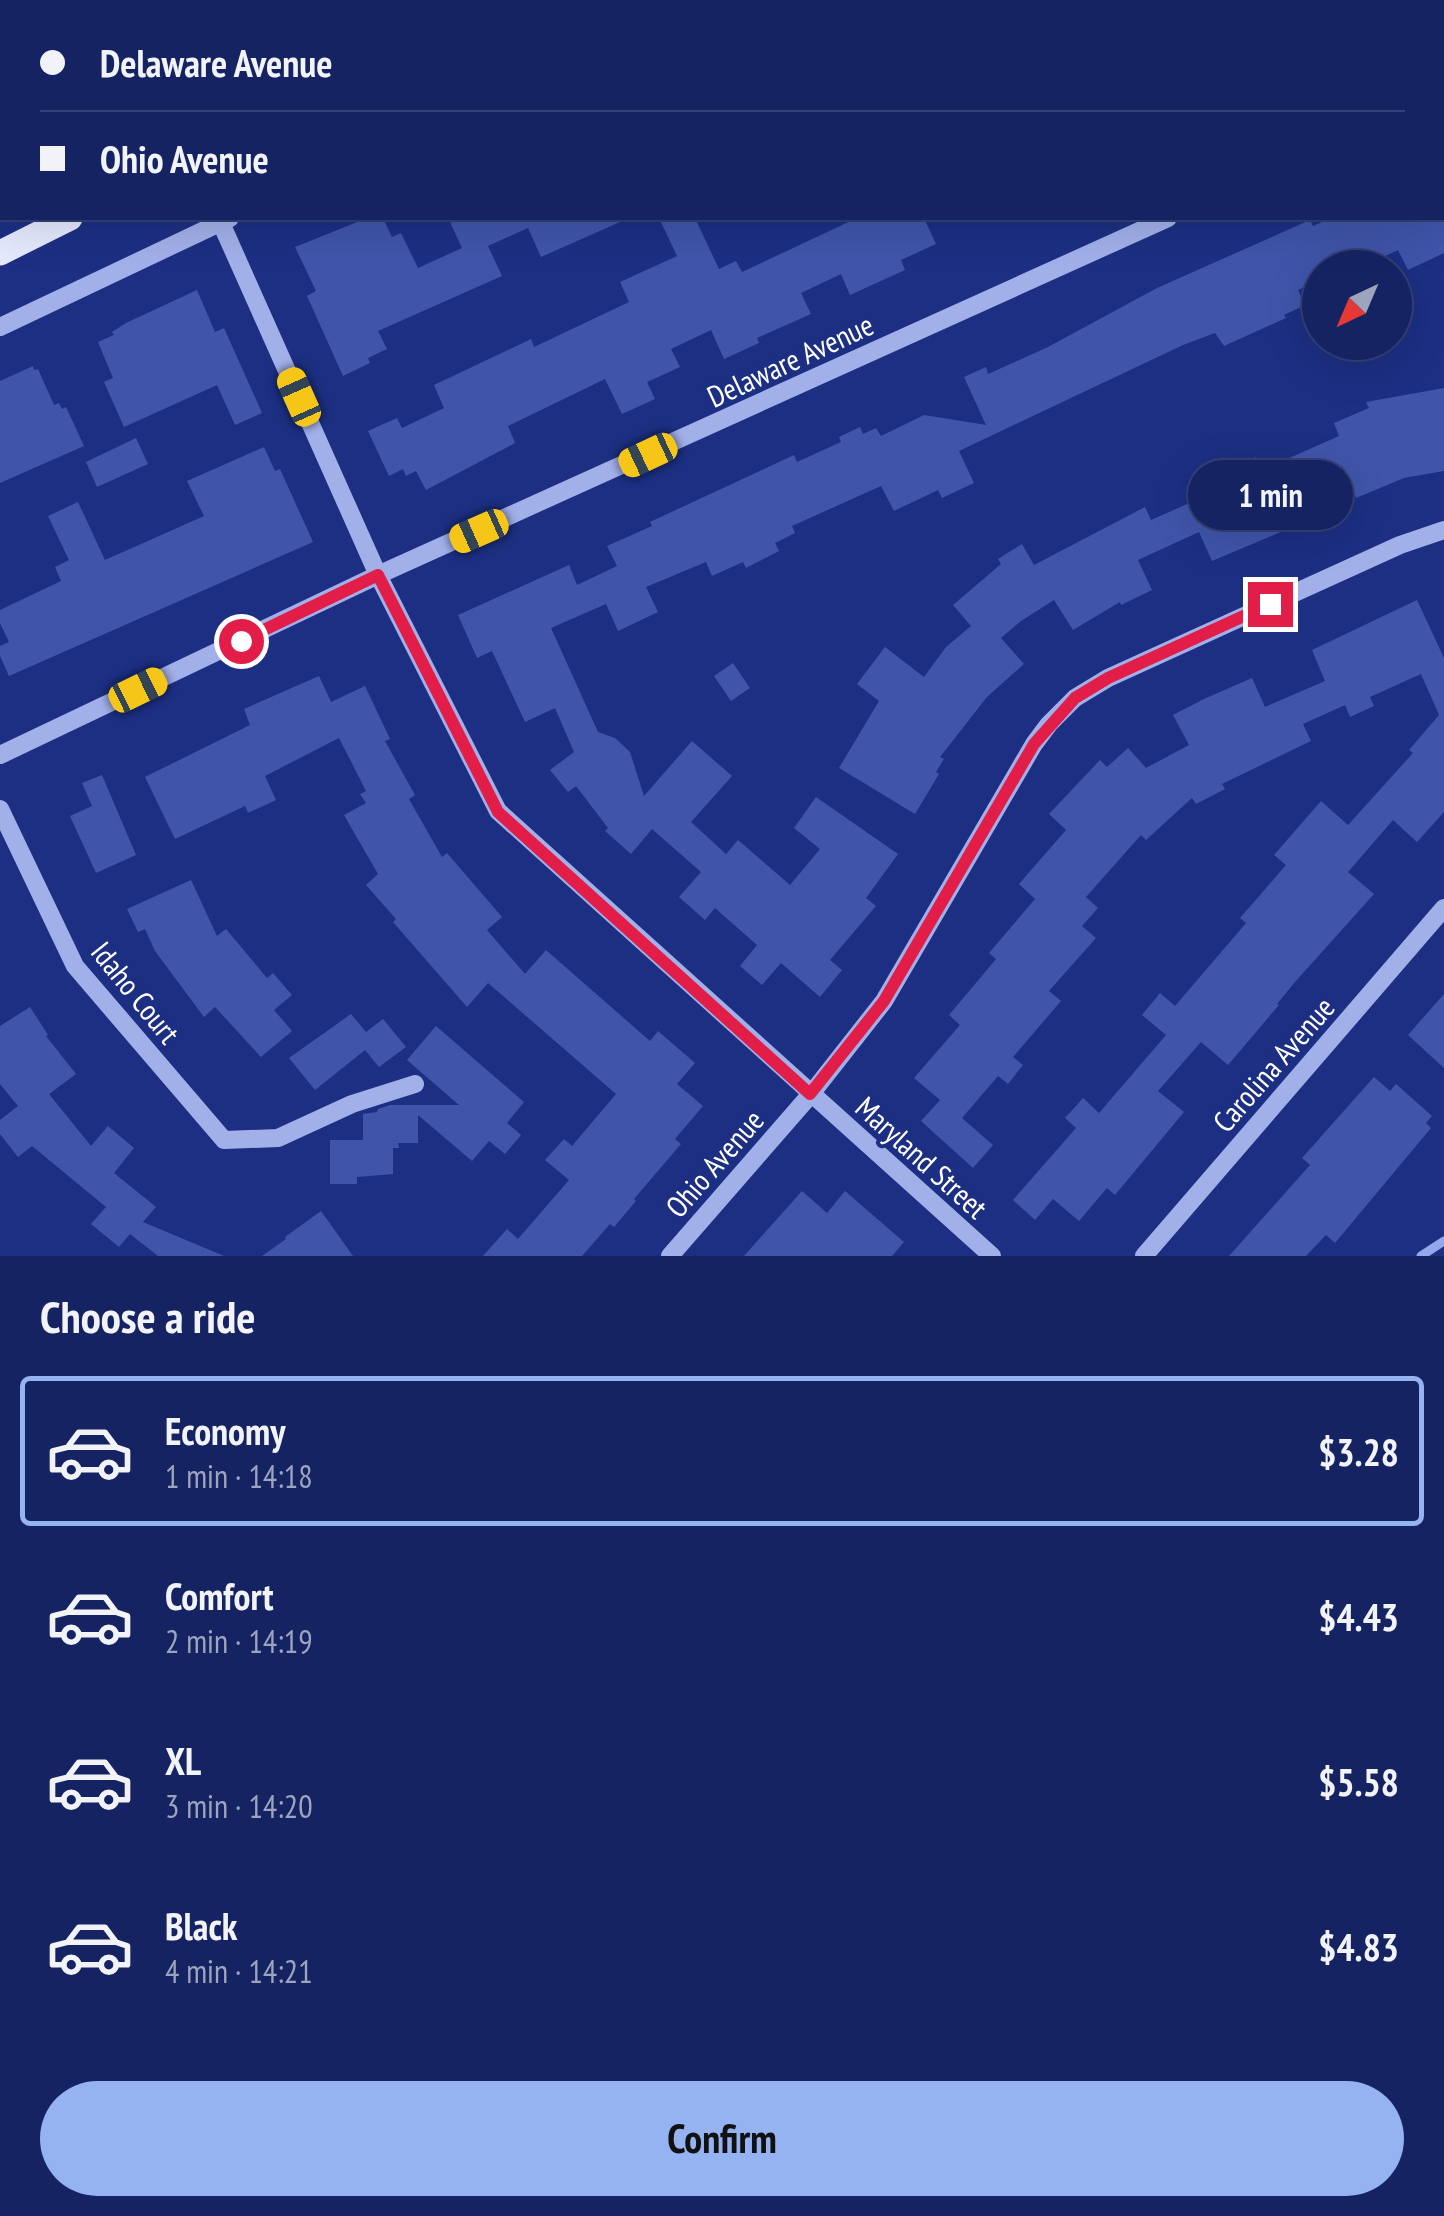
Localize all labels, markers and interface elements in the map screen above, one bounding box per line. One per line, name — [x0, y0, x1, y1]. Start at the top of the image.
text: Delaware Avenue — [100, 38, 332, 87]
text: Ohio Avenue — [100, 134, 269, 183]
north arrow — [1302, 250, 1412, 360]
map controls — [1302, 250, 1412, 360]
street label: Delaware Avenue — [701, 305, 879, 415]
car — [273, 363, 325, 431]
car — [614, 429, 682, 481]
callout: 1 min — [1188, 459, 1352, 529]
text: 1 min — [1238, 474, 1303, 516]
car — [445, 505, 513, 557]
route end — [1248, 582, 1293, 627]
route start — [219, 619, 264, 664]
car — [104, 663, 172, 717]
street label: Idaho Court — [83, 933, 190, 1052]
street label: Carolina Avenue — [1204, 988, 1342, 1140]
street label: Maryland Street — [848, 1088, 997, 1227]
street label: Ohio Avenue — [656, 1101, 772, 1225]
text: Choose a ride — [40, 1287, 255, 1345]
icon: car — [45, 1406, 135, 1496]
text: Economy — [165, 1406, 285, 1455]
text: $3.28 — [1318, 1427, 1399, 1476]
text: 1 min · 14:18 — [165, 1455, 313, 1497]
icon: car — [45, 1571, 135, 1661]
text: Comfort — [165, 1571, 274, 1620]
text: $4.43 — [1318, 1592, 1399, 1641]
text: 2 min · 14:19 — [165, 1620, 313, 1662]
icon: car — [45, 1736, 135, 1826]
text: XL — [165, 1736, 201, 1785]
text: $5.58 — [1318, 1757, 1399, 1806]
text: 3 min · 14:20 — [165, 1785, 313, 1827]
icon: car — [45, 1901, 135, 1991]
text: Black — [165, 1901, 238, 1950]
text: $4.83 — [1318, 1922, 1399, 1971]
text: 4 min · 14:21 — [165, 1950, 313, 1992]
button: Confirm — [40, 2081, 1404, 2196]

